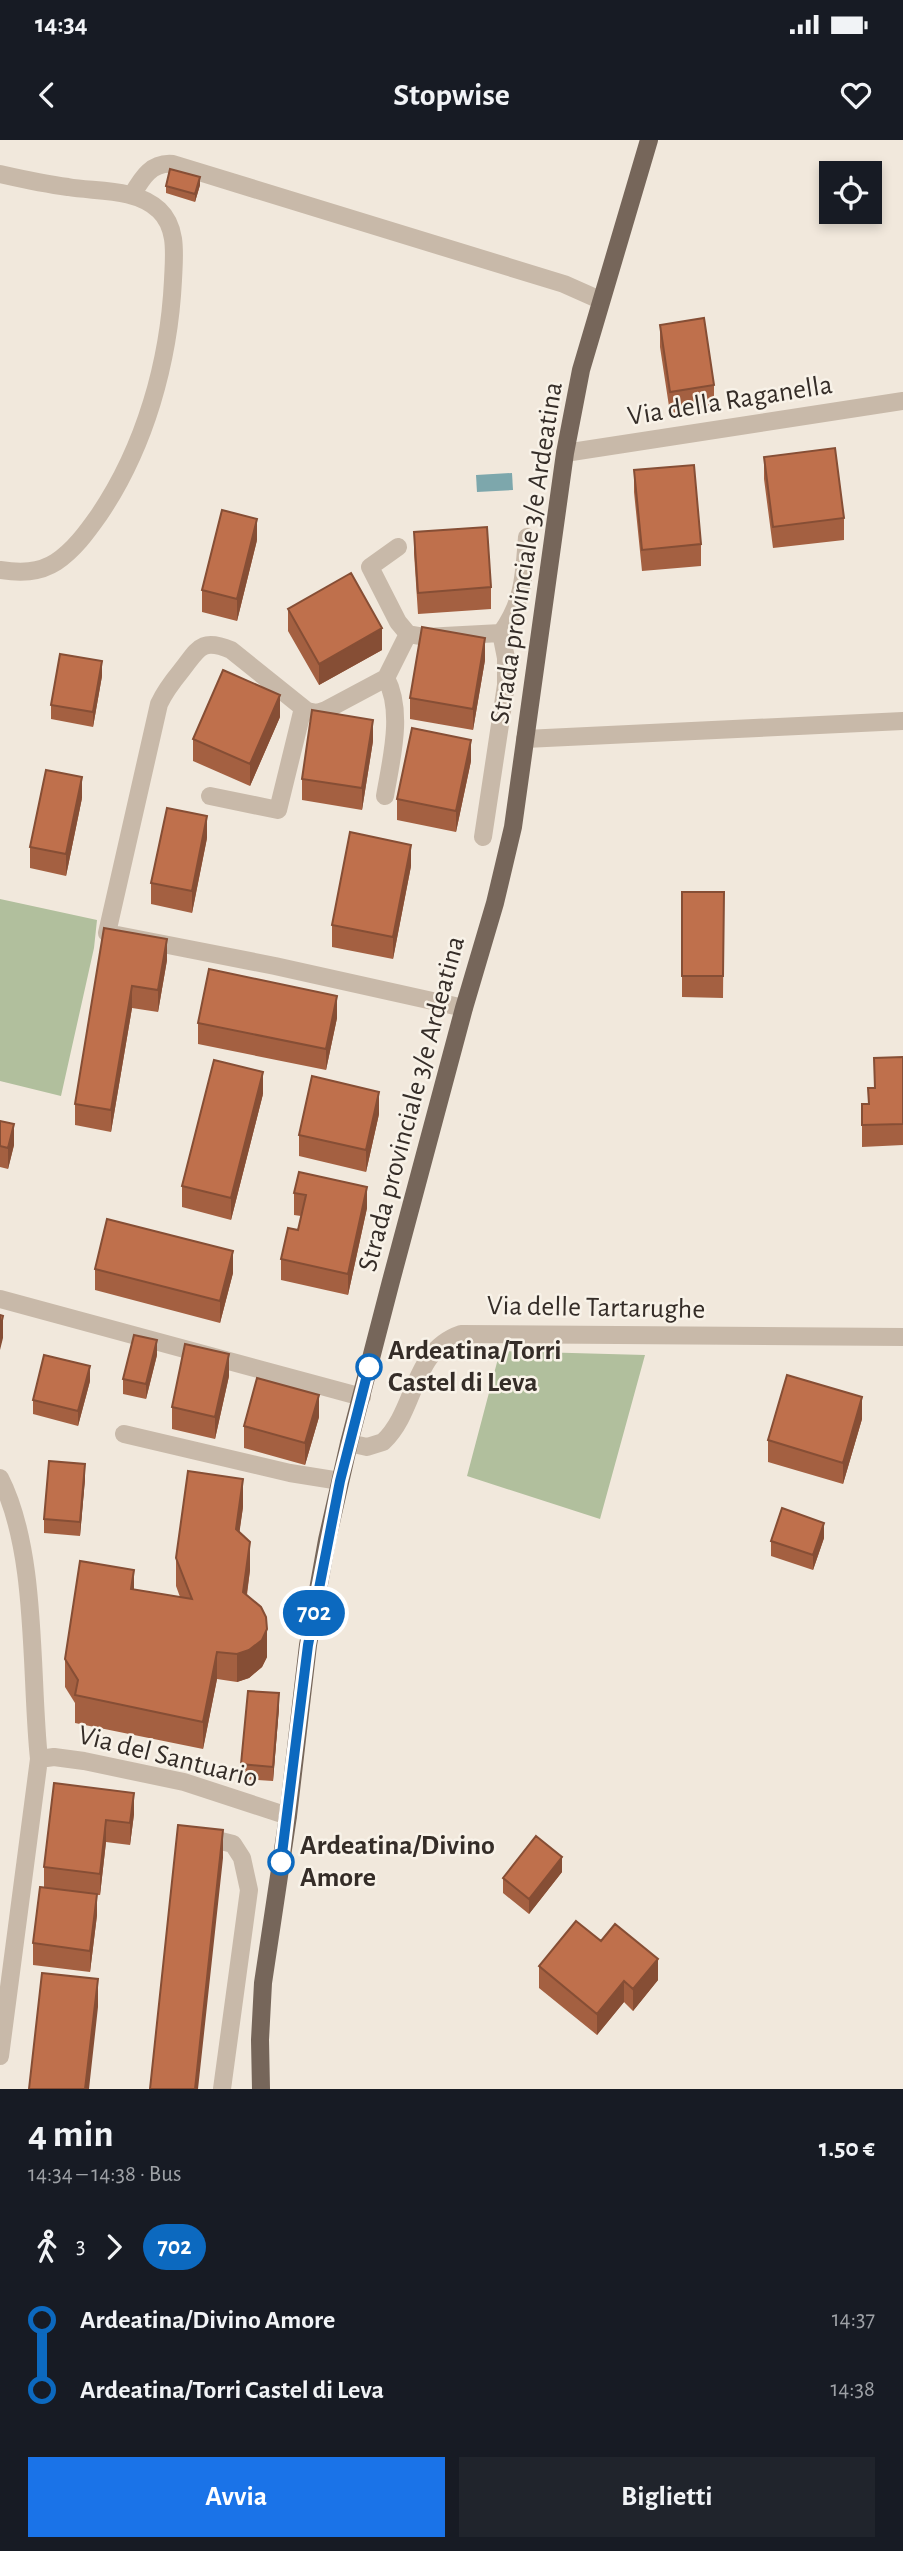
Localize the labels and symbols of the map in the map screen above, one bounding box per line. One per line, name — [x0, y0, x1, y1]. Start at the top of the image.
street label: Via della Raganella — [626, 371, 834, 431]
street label: Strada provinciale 3/e Ardeatina — [486, 380, 568, 726]
street label: Strada provinciale 3/e Ardeatina — [354, 933, 470, 1275]
street label: Via delle Tartarughe — [487, 1292, 705, 1324]
place label: Ardeatina/Torri Castel di Leva — [388, 1337, 562, 1397]
marker: Ardeatina/Torri Castel di Leva — [356, 1354, 382, 1380]
line badge: 702 — [274, 1590, 354, 1636]
street label: Via del Santuario — [75, 1721, 261, 1793]
place label: Ardeatina/Divino Amore — [300, 1832, 495, 1892]
marker: Ardeatina/Divino Amore — [268, 1849, 294, 1875]

